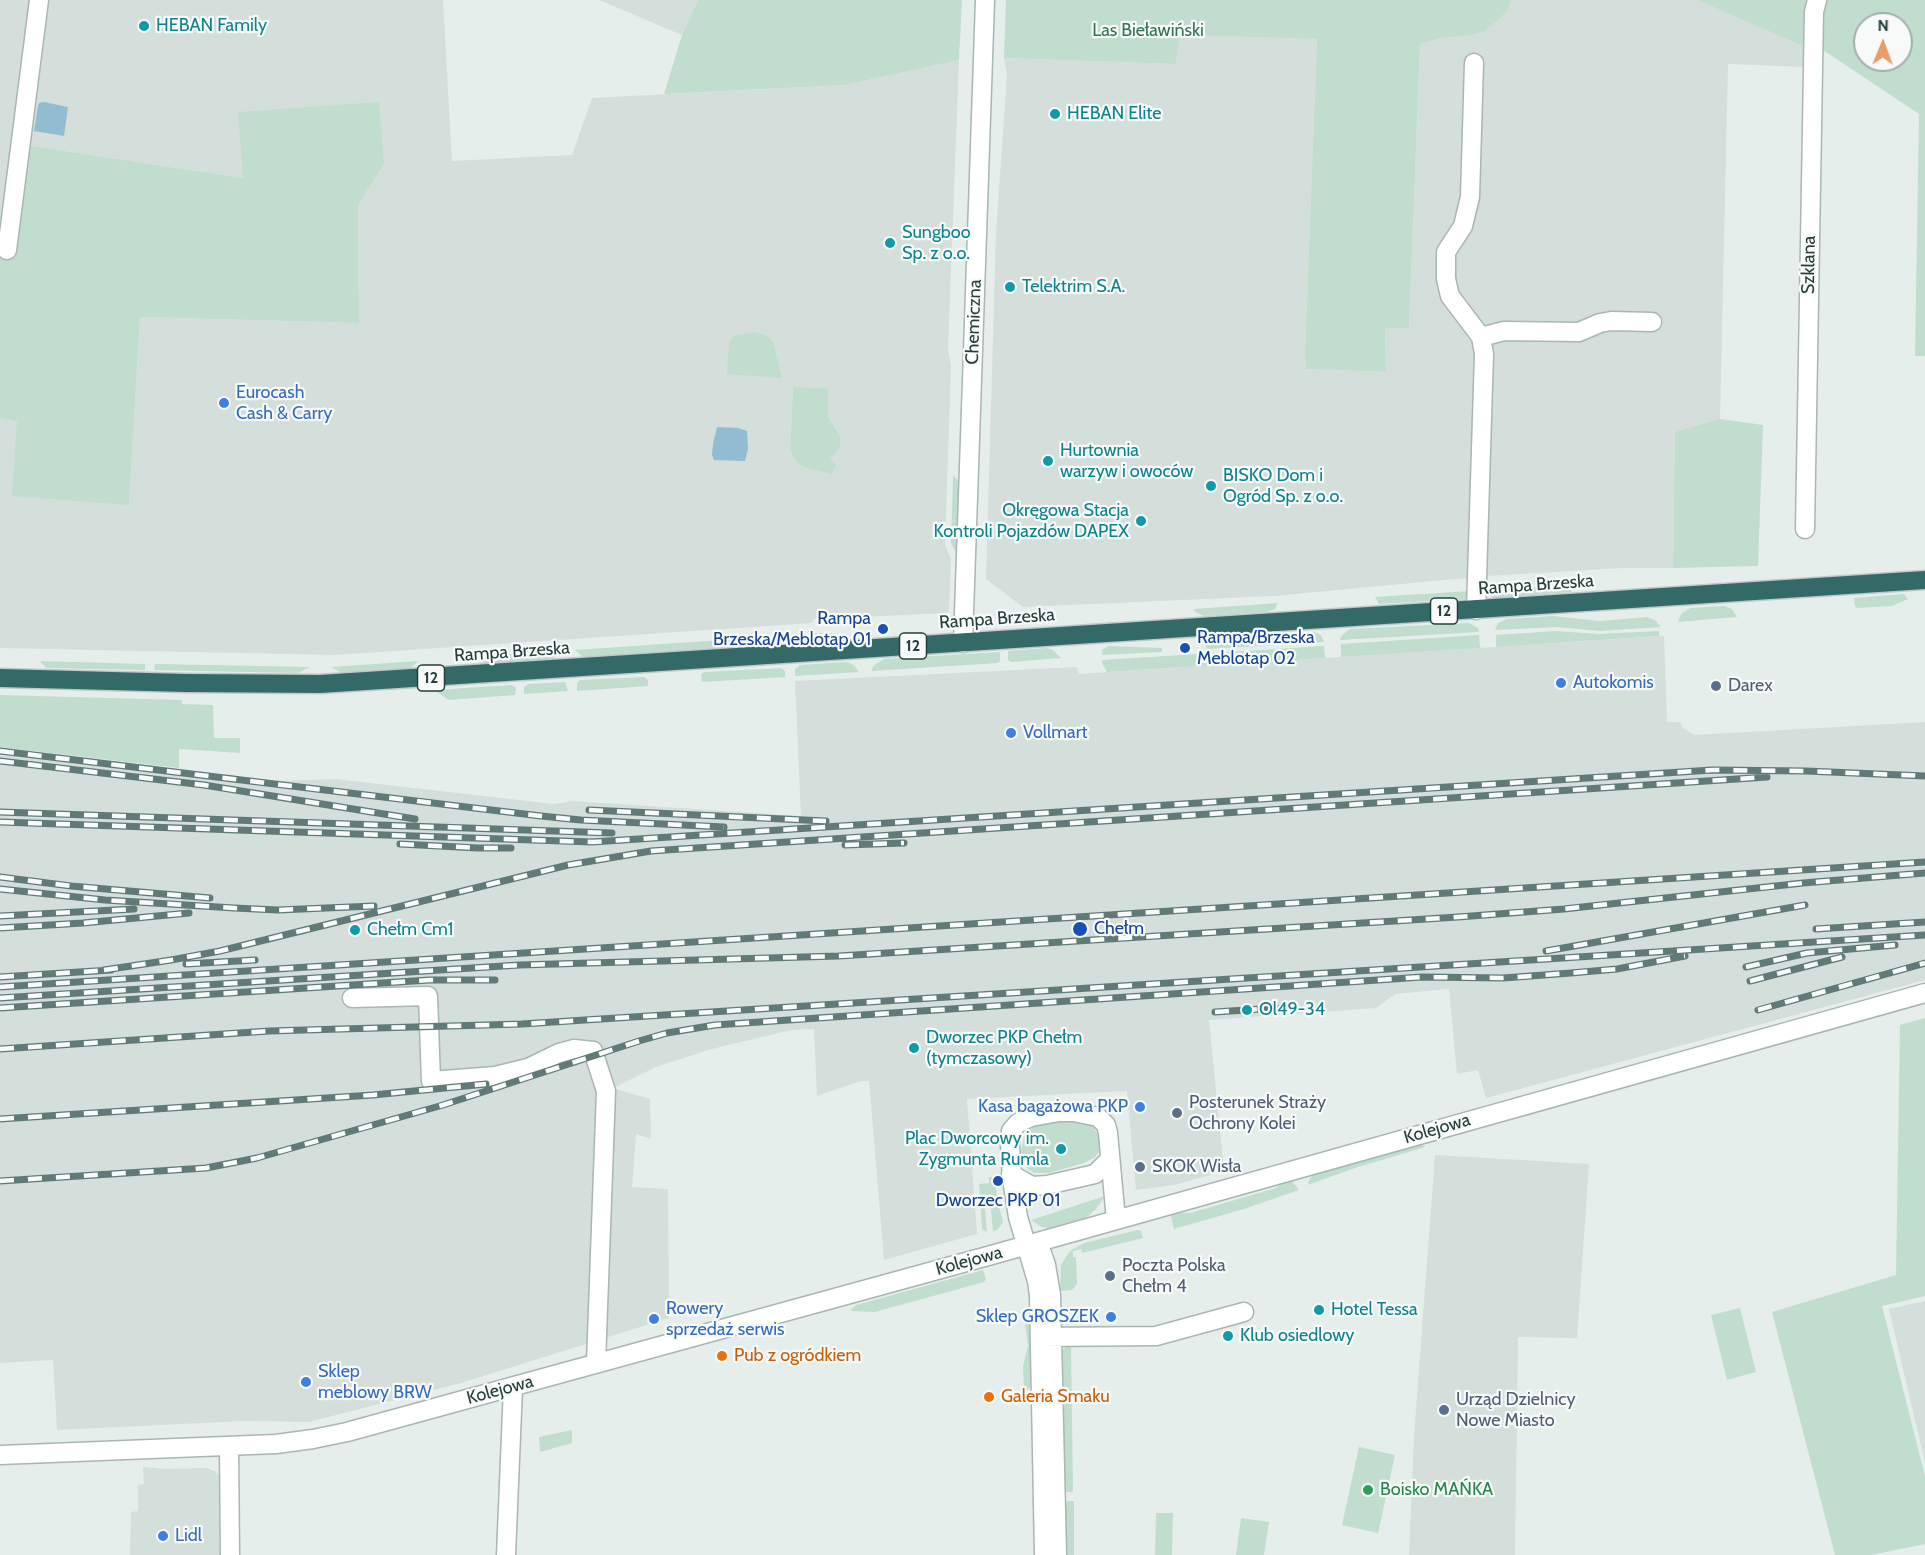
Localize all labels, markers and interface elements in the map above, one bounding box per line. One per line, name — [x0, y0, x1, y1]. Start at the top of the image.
north arrow — [1853, 12, 1913, 72]
place label: HEBAN Family — [156, 15, 267, 37]
text: N — [1877, 16, 1889, 35]
marker: HEBAN Family — [137, 19, 151, 33]
park label: Las Bieławiński — [1092, 20, 1204, 42]
place label: HEBAN Elite — [1067, 103, 1161, 125]
marker: HEBAN Elite — [1048, 107, 1062, 121]
place label: Sungboo Sp. z o.o. — [902, 222, 971, 264]
marker: Sungboo Sp. z o.o. — [883, 236, 897, 250]
street label: Szklana — [1798, 236, 1820, 294]
place label: Telektrim S.A. — [1022, 276, 1125, 298]
street label: Chemiczna — [962, 279, 986, 365]
marker: Telektrim S.A. — [1003, 280, 1017, 294]
place label: Eurocash Cash & Carry — [236, 382, 332, 424]
marker: Eurocash Cash & Carry — [217, 396, 231, 410]
place label: Hurtownia warzyw i owoców — [1060, 440, 1193, 482]
marker: Hurtownia warzyw i owoców — [1041, 454, 1055, 468]
place label: BISKO Dom i Ogród Sp. z o.o. — [1223, 465, 1343, 508]
marker: BISKO Dom i Ogród Sp. z o.o. — [1204, 479, 1218, 493]
place label: Okręgowa Stacja Kontroli Pojazdów DAPEX — [934, 500, 1129, 542]
marker: Okręgowa Stacja Kontroli Pojazdów DAPEX — [1134, 514, 1148, 528]
street label: Rampa Brzeska — [1477, 570, 1595, 600]
road number: 12 — [1430, 598, 1458, 624]
street label: Rampa Brzeska — [938, 604, 1056, 634]
place label: Rampa Brzeska/Meblotap 01 — [713, 608, 871, 650]
marker: Rampa Brzeska/Meblotap 01 — [876, 622, 890, 636]
place label: Rampa/Brzeska Meblotap 02 — [1197, 627, 1315, 670]
road number: 12 — [900, 633, 926, 659]
street label: Rampa Brzeska — [453, 637, 571, 667]
marker: Rampa/Brzeska Meblotap 02 — [1178, 641, 1192, 655]
road number: 12 — [418, 665, 444, 691]
place label: Autokomis — [1573, 672, 1654, 694]
place label: Darex — [1728, 675, 1773, 697]
marker: Autokomis — [1554, 676, 1568, 690]
marker: Darex — [1709, 679, 1723, 693]
place label: Vollmart — [1023, 722, 1087, 744]
marker: Vollmart — [1004, 726, 1018, 740]
place label: Chełm — [1094, 918, 1144, 940]
place label: Chełm Cm1 — [367, 919, 453, 941]
marker: Chełm — [1071, 920, 1089, 938]
marker: Chełm Cm1 — [348, 923, 362, 937]
place label: Ol49-34 — [1259, 999, 1325, 1021]
marker: Ol49-34 — [1240, 1003, 1254, 1017]
place label: Dworzec PKP Chełm (tymczasowy) — [926, 1027, 1082, 1070]
marker: Dworzec PKP Chełm (tymczasowy) — [907, 1041, 921, 1055]
place label: Posterunek Straży Ochrony Kolei — [1189, 1092, 1326, 1134]
place label: Kasa bagażowa PKP — [978, 1096, 1128, 1118]
marker: Kasa bagażowa PKP — [1133, 1100, 1147, 1114]
marker: Posterunek Straży Ochrony Kolei — [1170, 1106, 1184, 1120]
street label: Kolejowa — [1401, 1109, 1473, 1149]
place label: Plac Dworcowy im. Zygmunta Rumla — [905, 1128, 1049, 1170]
marker: Plac Dworcowy im. Zygmunta Rumla — [1054, 1142, 1068, 1156]
place label: SKOK Wisła — [1152, 1156, 1241, 1178]
marker: SKOK Wisła — [1133, 1160, 1147, 1174]
marker: Dworzec PKP 01 — [991, 1174, 1005, 1188]
place label: Dworzec PKP 01 — [936, 1190, 1060, 1212]
street label: Kolejowa — [933, 1242, 1005, 1280]
place label: Poczta Polska Chełm 4 — [1122, 1255, 1226, 1298]
marker: Poczta Polska Chełm 4 — [1103, 1269, 1117, 1283]
place label: Rowery sprzedaż serwis — [666, 1298, 784, 1340]
place label: Hotel Tessa — [1331, 1299, 1418, 1321]
marker: Hotel Tessa — [1312, 1303, 1326, 1317]
place label: Sklep GROSZEK — [976, 1306, 1099, 1328]
marker: Sklep GROSZEK — [1104, 1310, 1118, 1324]
marker: Rowery sprzedaż serwis — [647, 1312, 661, 1326]
place label: Klub osiedlowy — [1240, 1325, 1354, 1347]
marker: Klub osiedlowy — [1221, 1329, 1235, 1343]
place label: Pub z ogródkiem — [734, 1345, 861, 1367]
marker: Pub z ogródkiem — [715, 1349, 729, 1363]
place label: Sklep meblowy BRW — [318, 1361, 432, 1404]
street label: Kolejowa — [464, 1371, 536, 1409]
marker: Sklep meblowy BRW — [299, 1375, 313, 1389]
place label: Galeria Smaku — [1001, 1386, 1110, 1408]
place label: Urząd Dzielnicy Nowe Miasto — [1456, 1389, 1575, 1432]
marker: Galeria Smaku — [982, 1390, 996, 1404]
marker: Urząd Dzielnicy Nowe Miasto — [1437, 1403, 1451, 1417]
place label: Boisko MAŃKA — [1380, 1479, 1493, 1501]
marker: Boisko MAŃKA — [1361, 1483, 1375, 1497]
place label: Lidl — [175, 1525, 202, 1547]
marker: Lidl — [156, 1529, 170, 1543]

